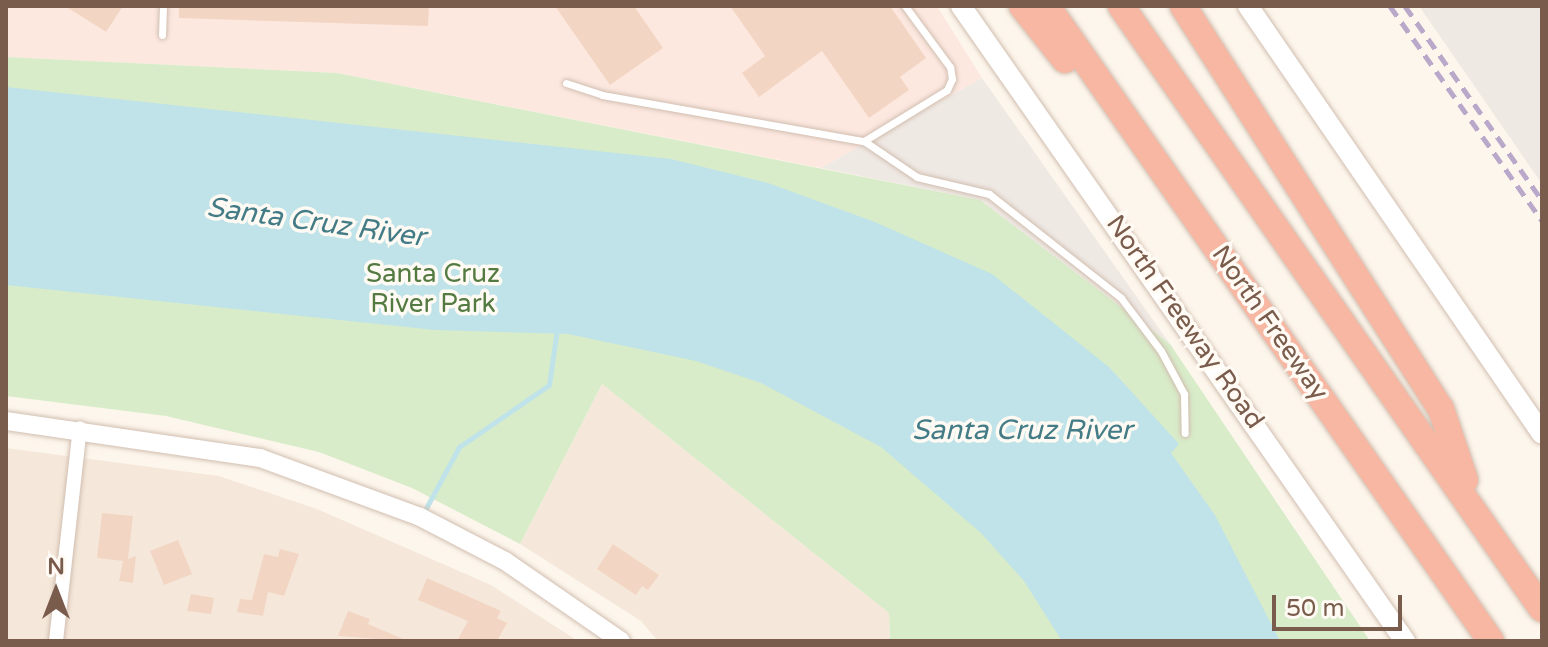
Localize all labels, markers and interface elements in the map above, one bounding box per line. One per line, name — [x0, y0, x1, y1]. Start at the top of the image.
water label: Santa Cruz River — [205, 190, 427, 254]
street label: North Freeway Road — [1099, 209, 1271, 435]
street label: North Freeway — [1205, 240, 1335, 406]
park label: Santa Cruz River Park — [366, 258, 500, 320]
water label: Santa Cruz River — [912, 413, 1132, 447]
north arrow — [16, 551, 96, 631]
text: N — [47, 554, 65, 580]
scale bar — [1276, 579, 1406, 629]
text: 50 m — [1286, 594, 1344, 623]

